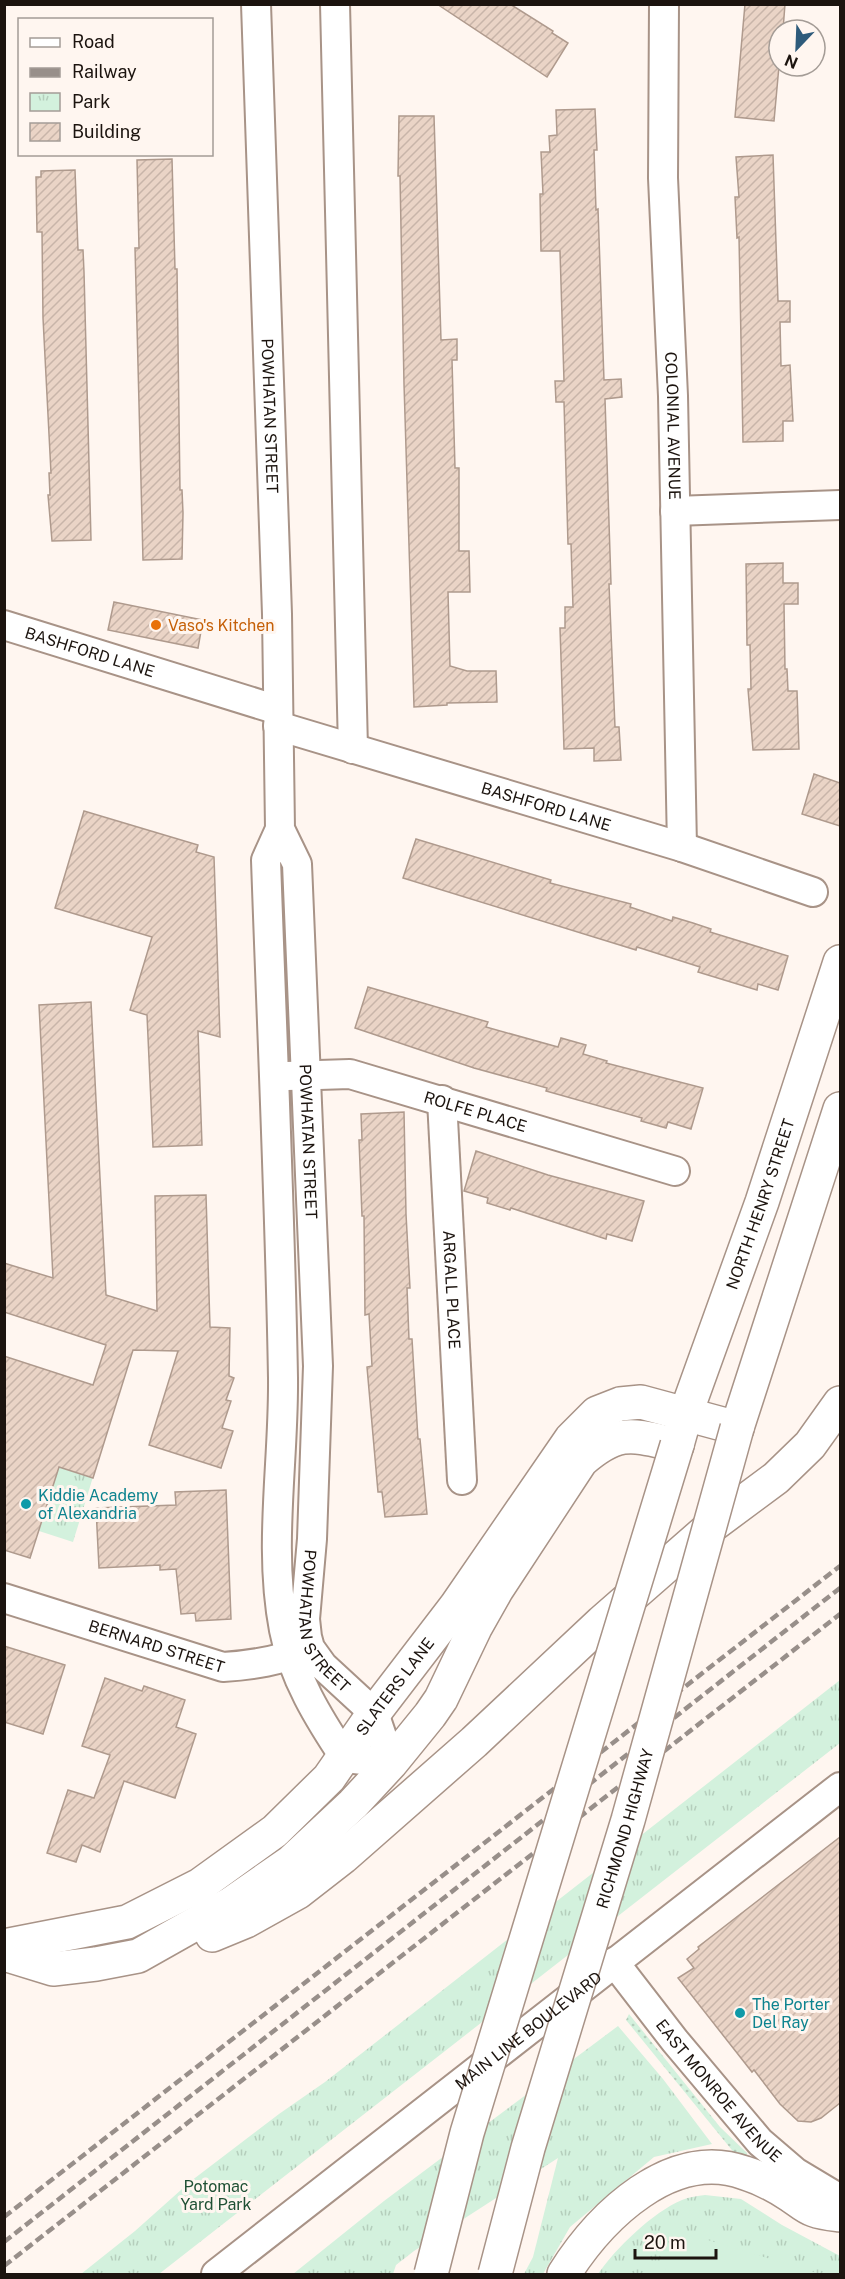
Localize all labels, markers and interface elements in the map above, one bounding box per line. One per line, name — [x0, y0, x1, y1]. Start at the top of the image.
legend — [18, 18, 213, 156]
north arrow — [767, 18, 827, 78]
text: Road — [72, 31, 115, 52]
text: N — [782, 50, 801, 73]
text: Railway — [72, 61, 137, 82]
text: Park — [72, 91, 110, 112]
text: Building — [72, 121, 141, 142]
street label: POWHATAN STREET — [258, 338, 282, 494]
street label: COLONIAL AVENUE — [661, 351, 685, 500]
place label: Vaso's Kitchen — [168, 616, 275, 635]
marker: Vaso's Kitchen — [149, 618, 163, 632]
street label: BASHFORD LANE — [23, 623, 157, 681]
street label: BASHFORD LANE — [479, 778, 613, 835]
street label: POWHATAN STREET — [296, 1064, 321, 1220]
street label: ROLFE PLACE — [422, 1087, 529, 1136]
street label: NORTH HENRY STREET — [722, 1116, 798, 1292]
street label: ARGALL PLACE — [439, 1230, 465, 1350]
place label: Kiddie Academy of Alexandria — [38, 1486, 159, 1523]
marker: Kiddie Academy of Alexandria — [19, 1497, 33, 1511]
street label: POWHATAN STREET — [295, 1549, 355, 1696]
street label: BERNARD STREET — [86, 1616, 227, 1677]
street label: SLATERS LANE — [352, 1634, 438, 1739]
street label: RICHMOND HIGHWAY — [592, 1746, 657, 1911]
street label: MAIN LINE BOULEVARD — [451, 1967, 605, 2093]
place label: The Porter Del Ray — [752, 1995, 830, 2032]
marker: The Porter Del Ray — [733, 2006, 747, 2020]
street label: EAST MONROE AVENUE — [652, 2015, 786, 2166]
park label: Potomac Yard Park — [180, 2177, 252, 2214]
scale bar — [635, 2222, 716, 2260]
text: 20 m — [644, 2232, 686, 2253]

